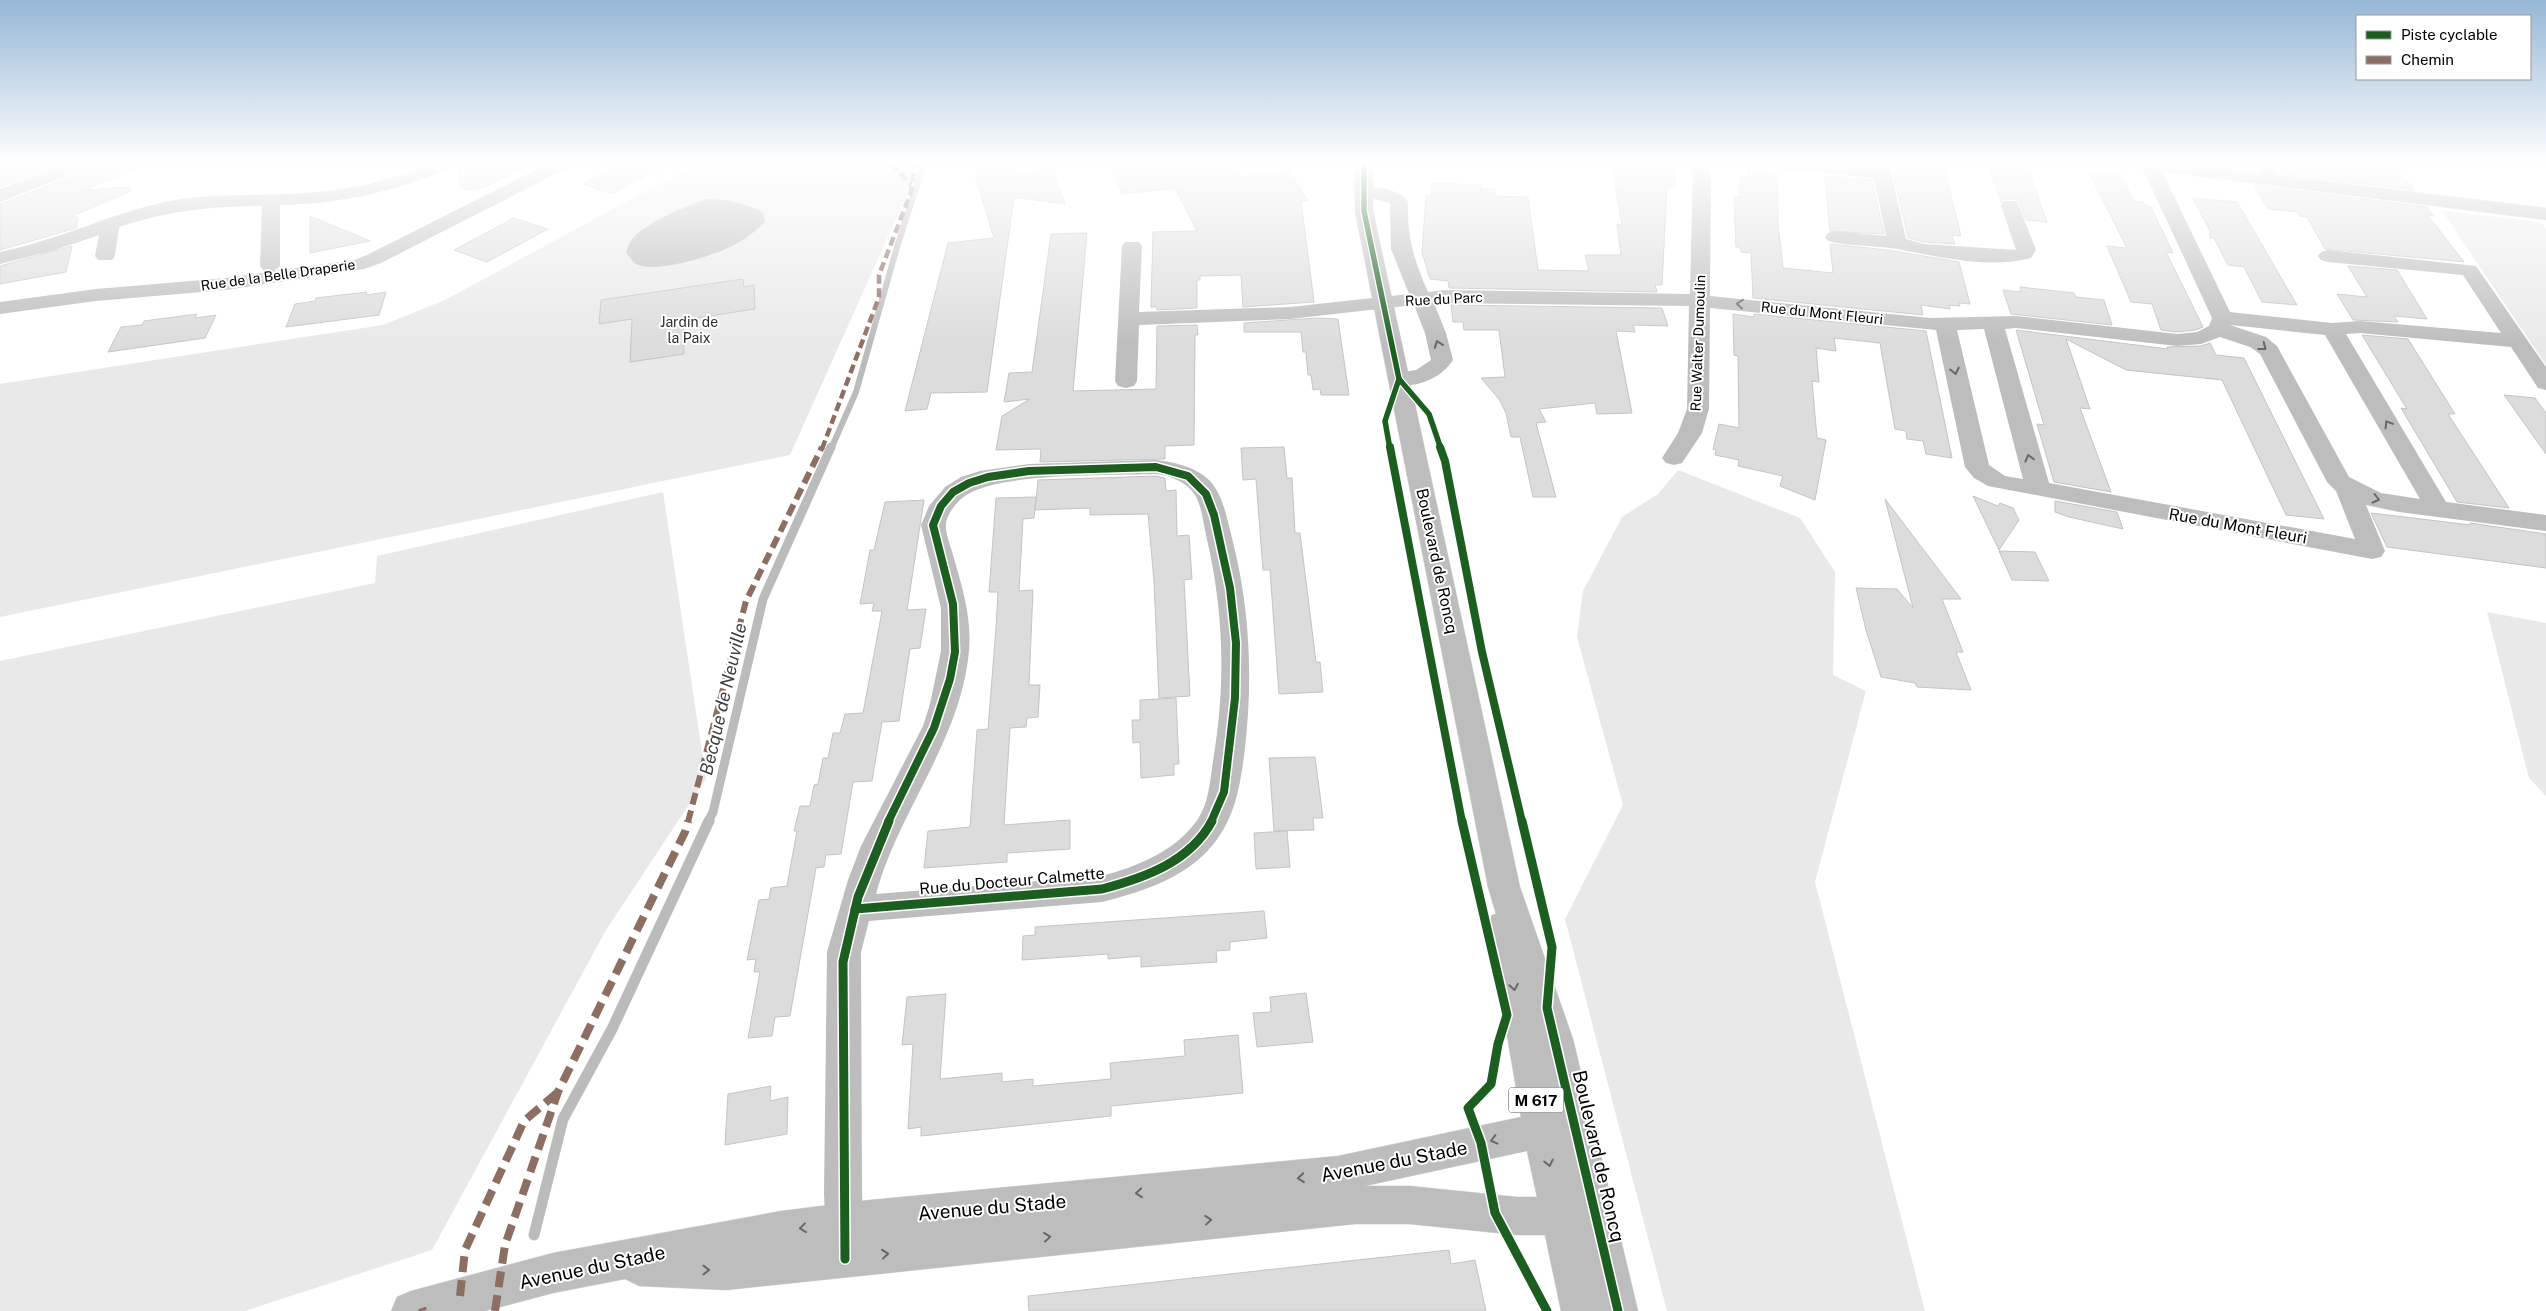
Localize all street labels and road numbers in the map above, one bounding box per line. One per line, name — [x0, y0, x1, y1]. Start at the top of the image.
street label: Rue de la Belle Draperie — [200, 256, 356, 294]
street label: Rue Walter Dumoulin — [1688, 274, 1708, 412]
street label: Rue du Parc — [1405, 289, 1483, 309]
street label: Rue du Mont Fleuri — [1760, 299, 1884, 327]
street label: Boulevard de Roncq — [1412, 487, 1462, 635]
street label: Rue du Mont Fleuri — [2167, 504, 2309, 548]
street label: Rue du Docteur Calmette — [919, 863, 1105, 899]
street label: Boulevard de Roncq — [1569, 1068, 1629, 1244]
road number: M 617 — [1508, 1088, 1564, 1112]
street label: Avenue du Stade — [1319, 1136, 1469, 1186]
street label: Avenue du Stade — [917, 1190, 1067, 1224]
street label: Avenue du Stade — [517, 1241, 667, 1293]

